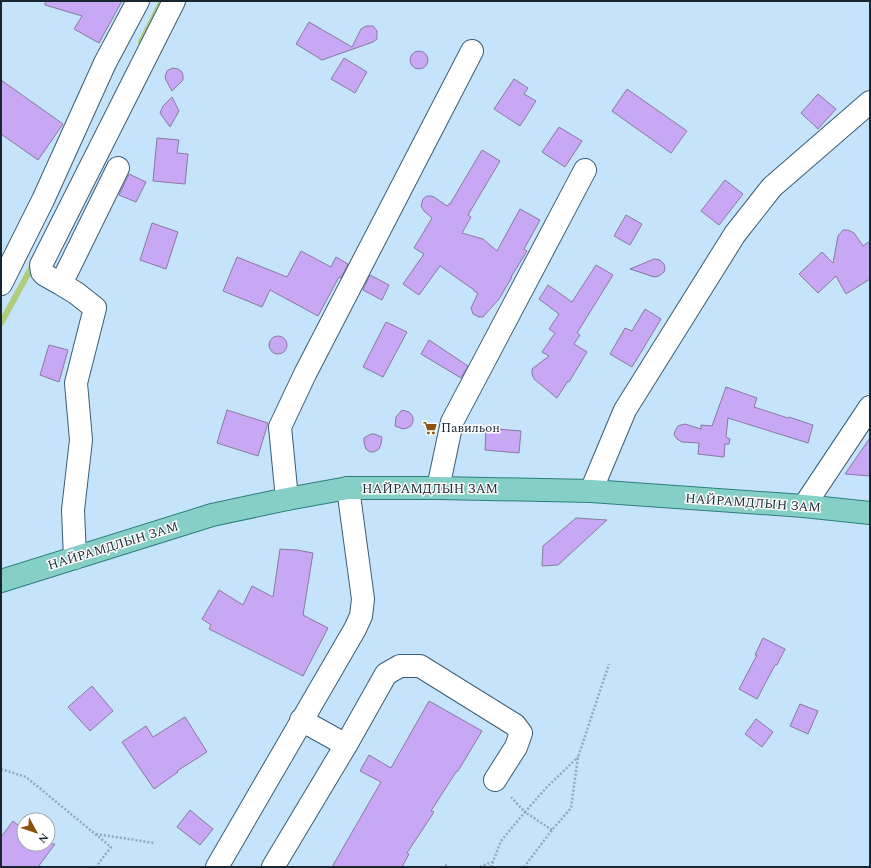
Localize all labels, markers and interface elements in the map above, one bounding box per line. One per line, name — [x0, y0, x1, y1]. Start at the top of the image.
place label: Павильон — [441, 418, 500, 438]
supermarket icon: Павильон — [422, 420, 438, 436]
street label: НАЙРАМДЛЫН ЗАМ — [362, 479, 498, 499]
street label: НАЙРАМДЛЫН ЗАМ — [685, 488, 821, 518]
street label: НАЙРАМДЛЫН ЗАМ — [45, 517, 181, 575]
north arrow — [16, 812, 56, 852]
text: N — [34, 829, 53, 847]

